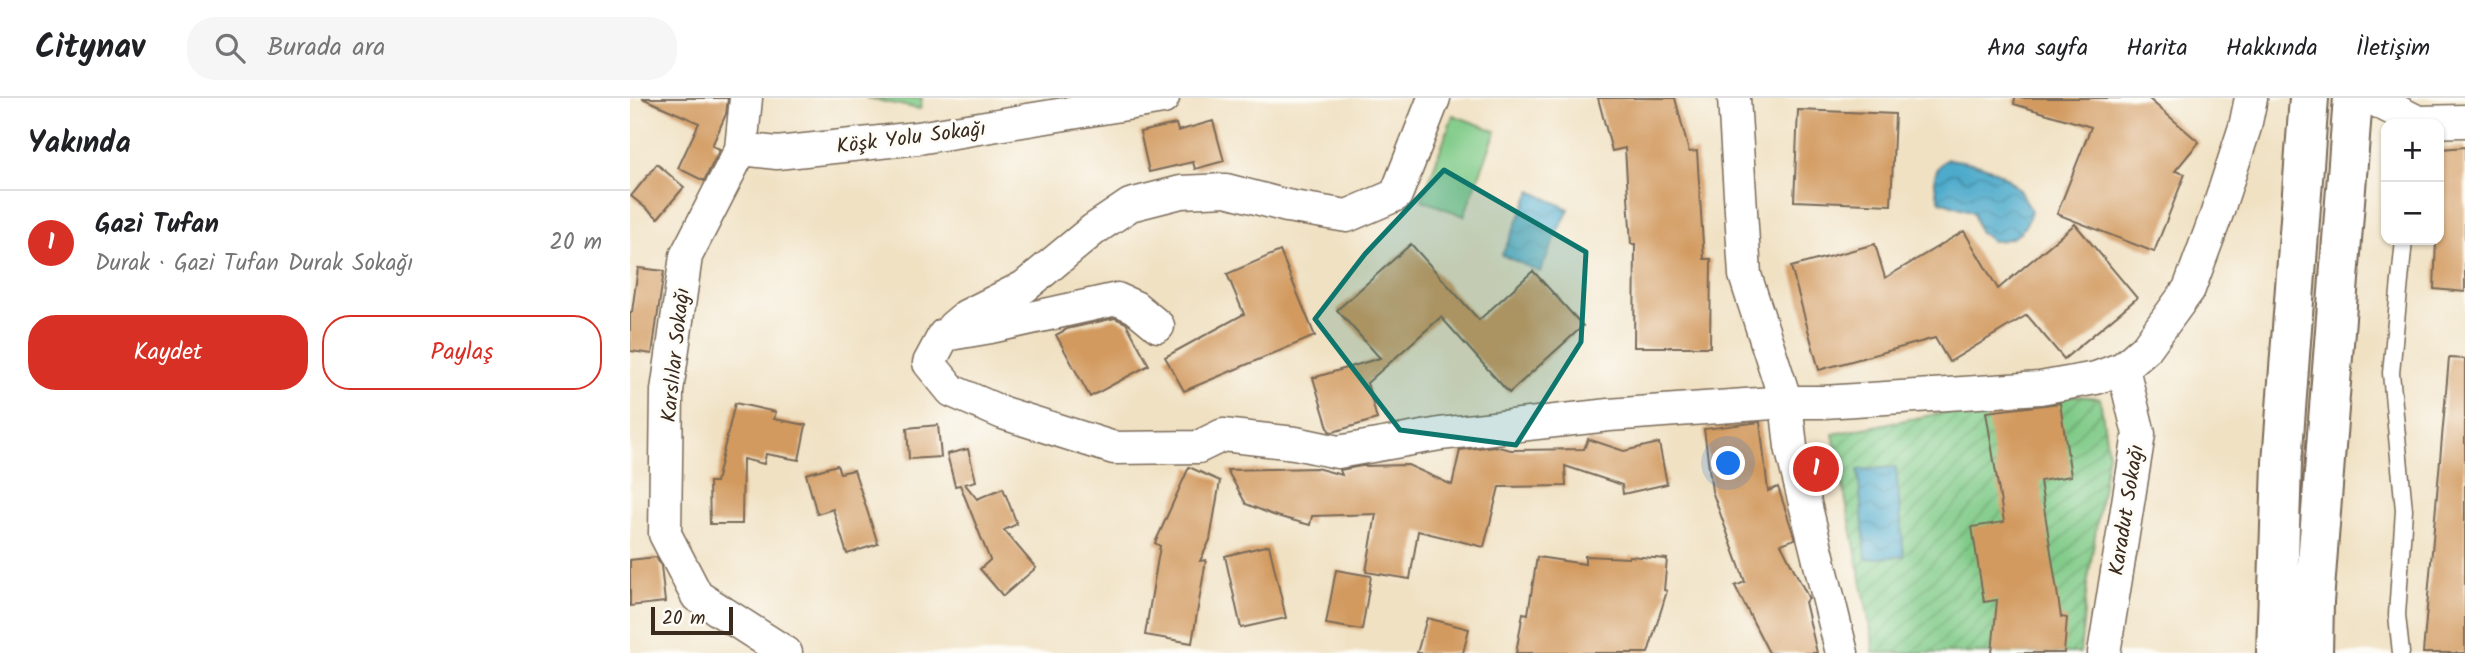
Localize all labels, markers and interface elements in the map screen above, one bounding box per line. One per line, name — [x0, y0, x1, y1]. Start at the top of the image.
search box — [187, 17, 677, 80]
text: Citynav — [35, 22, 145, 75]
text: Burada ara — [267, 27, 386, 69]
icon: search — [211, 29, 249, 67]
text: Ana sayfa — [1987, 29, 2088, 68]
text: Harita — [2126, 29, 2188, 68]
text: Hakkında — [2226, 29, 2318, 68]
text: İletişim — [2356, 29, 2430, 68]
street label: Köşk Yolu Sokağı — [835, 113, 988, 164]
map controls — [2381, 119, 2444, 245]
button: + — [2381, 119, 2444, 182]
text: Yakında — [28, 120, 131, 168]
button: − — [2381, 182, 2444, 245]
text: Gazi Tufan — [95, 204, 219, 246]
text: 1 — [48, 225, 54, 261]
text: 20 m — [550, 225, 602, 261]
text: Durak · Gazi Tufan Durak Sokağı — [95, 246, 413, 282]
street label: Karslılar Sokağı — [653, 286, 700, 424]
button: Kaydet — [28, 315, 308, 390]
button: Paylaş — [322, 315, 602, 390]
pin: 1 — [1793, 443, 1839, 495]
street label: Karadut Sokağı — [2101, 443, 2154, 578]
your location — [1711, 446, 1745, 480]
scale bar — [651, 604, 733, 636]
text: 20 m — [662, 604, 705, 634]

